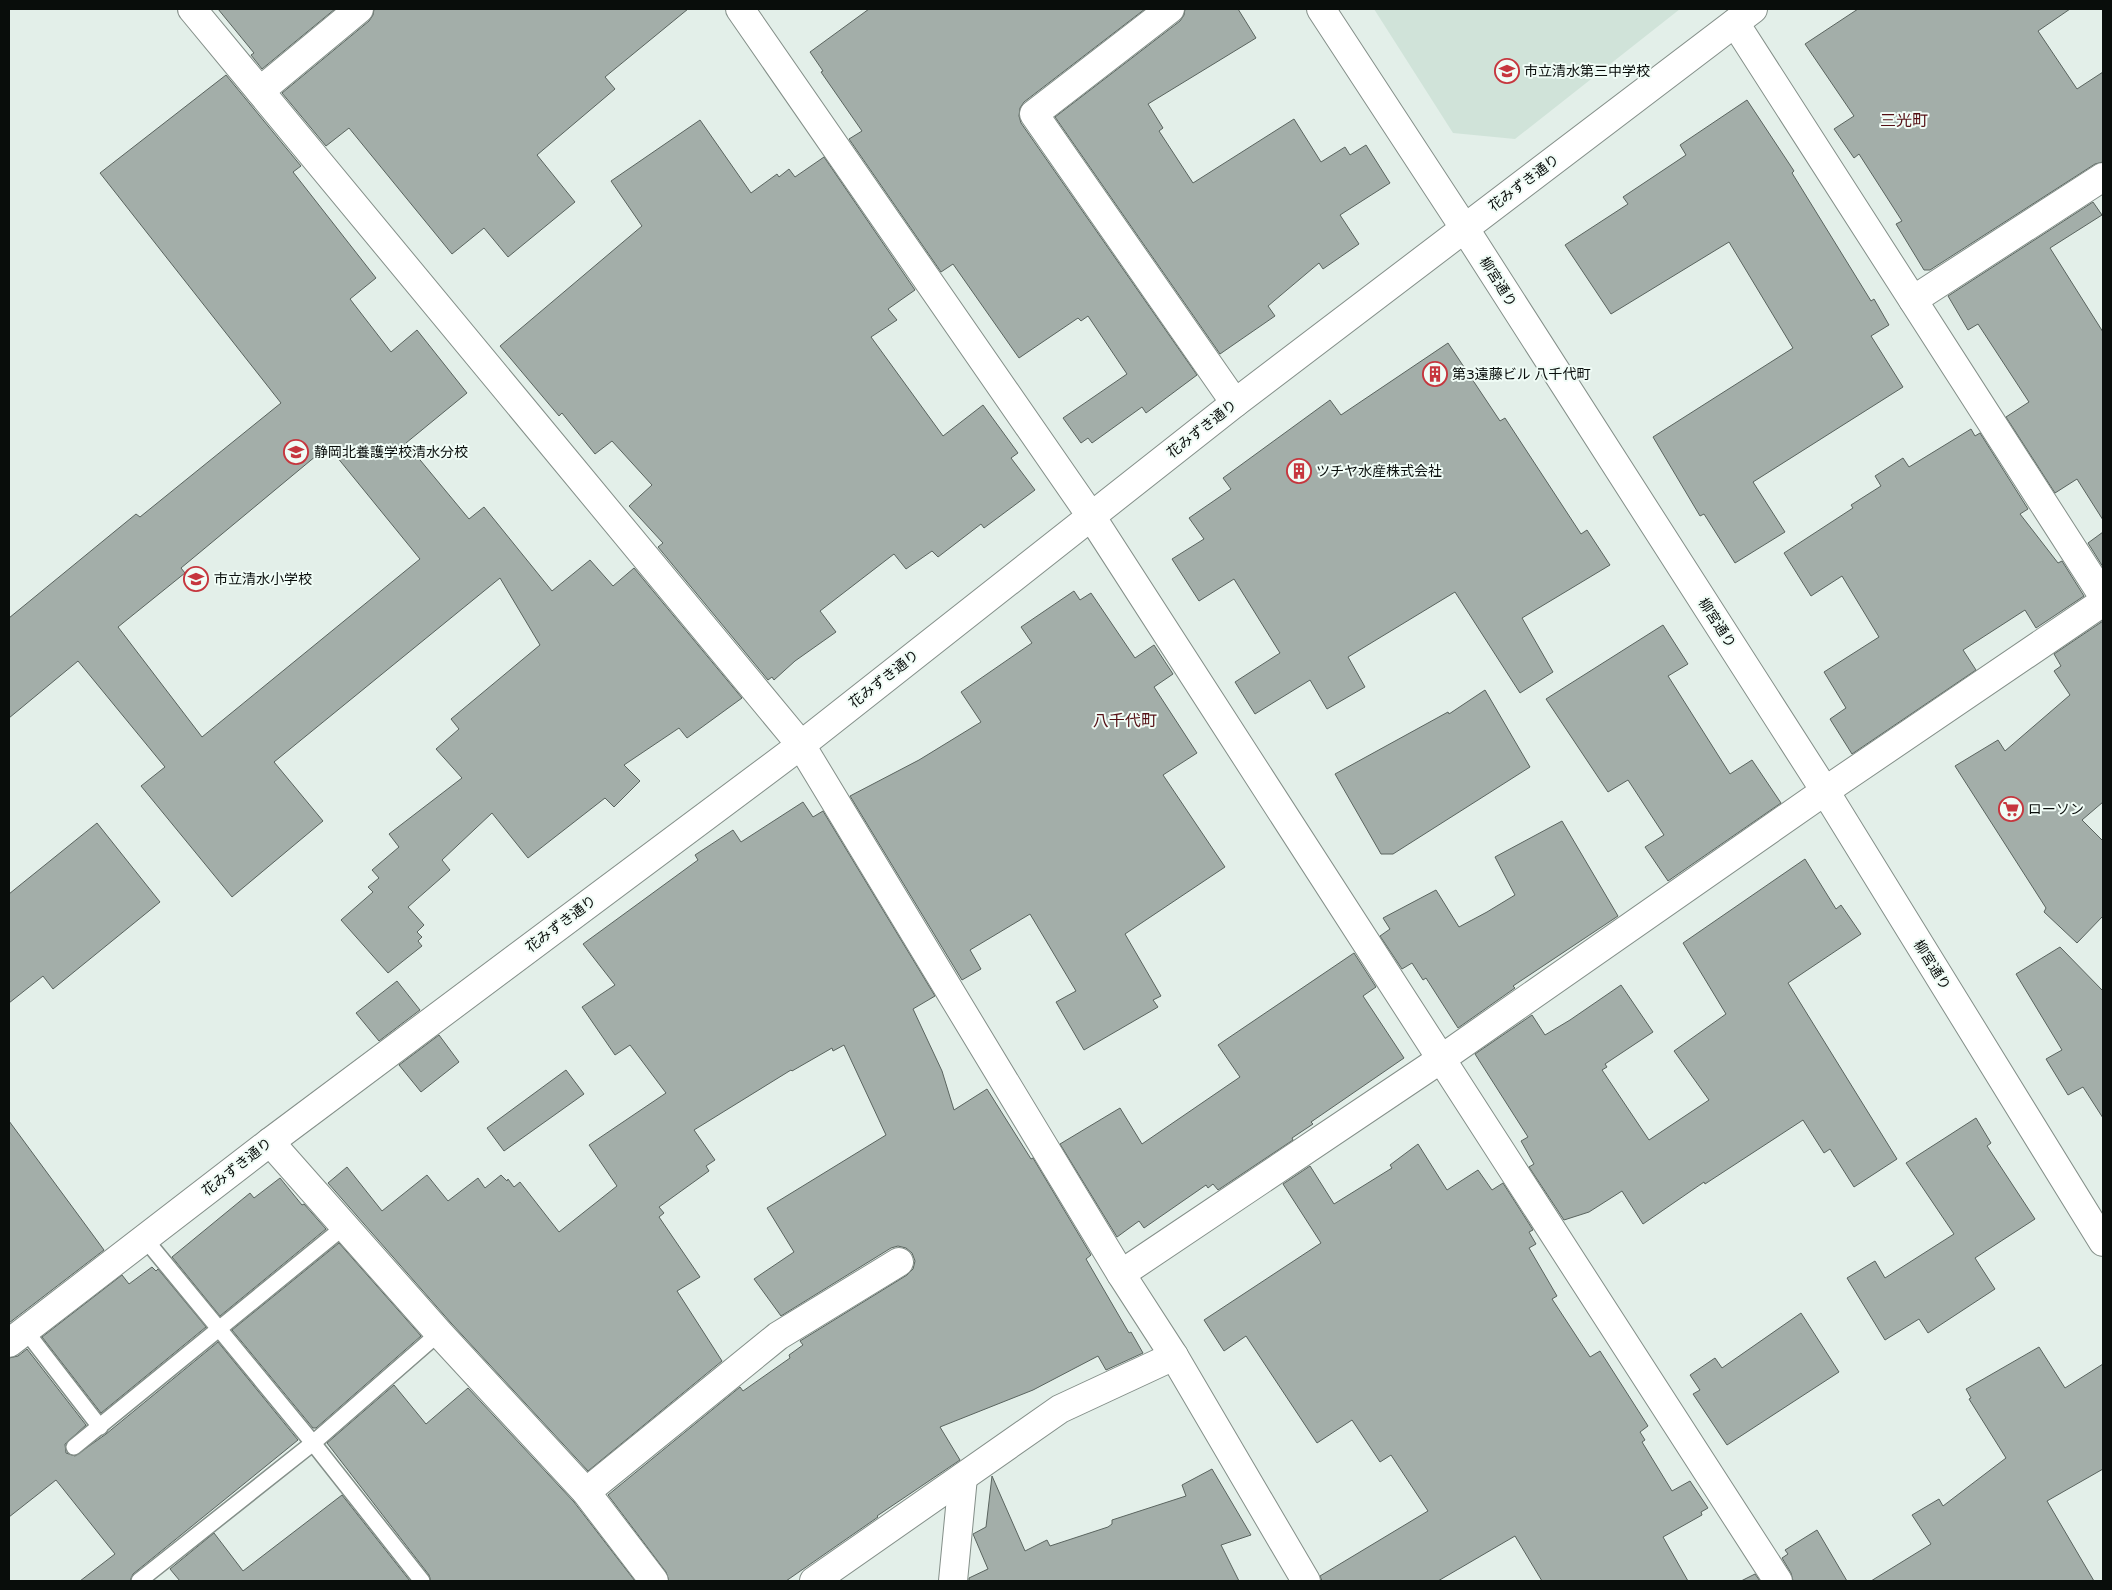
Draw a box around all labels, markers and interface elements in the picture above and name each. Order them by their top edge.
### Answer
school or university icon: 市立清水第三中学校 [1494,58,1520,84]
place label: 市立清水第三中学校 [1524,63,1650,80]
district label: 三光町 [1880,111,1928,131]
street label: 花みずき通り [1485,151,1563,215]
street label: 柳宮通り [1476,254,1520,310]
building icon: 第3遠藤ビル 八千代町 [1422,361,1448,387]
place label: 第3遠藤ビル 八千代町 [1452,366,1590,383]
street label: 花みずき通り [1164,396,1240,462]
school or university icon: 静岡北養護学校清水分校 [283,439,309,465]
place label: 静岡北養護学校清水分校 [314,444,468,461]
building icon: ツチヤ水産株式会社 [1286,458,1312,484]
place label: ツチヤ水産株式会社 [1316,463,1442,480]
school or university icon: 市立清水小学校 [183,566,209,592]
place label: 市立清水小学校 [214,571,312,588]
street label: 柳宮通り [1695,595,1739,651]
street label: 花みずき通り [846,646,922,712]
district label: 八千代町 [1093,711,1157,731]
supermarket icon: ローソン [1998,796,2024,822]
place label: ローソン [2028,801,2084,818]
street label: 花みずき通り [522,892,600,956]
street label: 柳宮通り [1910,937,1954,993]
street label: 花みずき通り [199,1134,275,1200]

